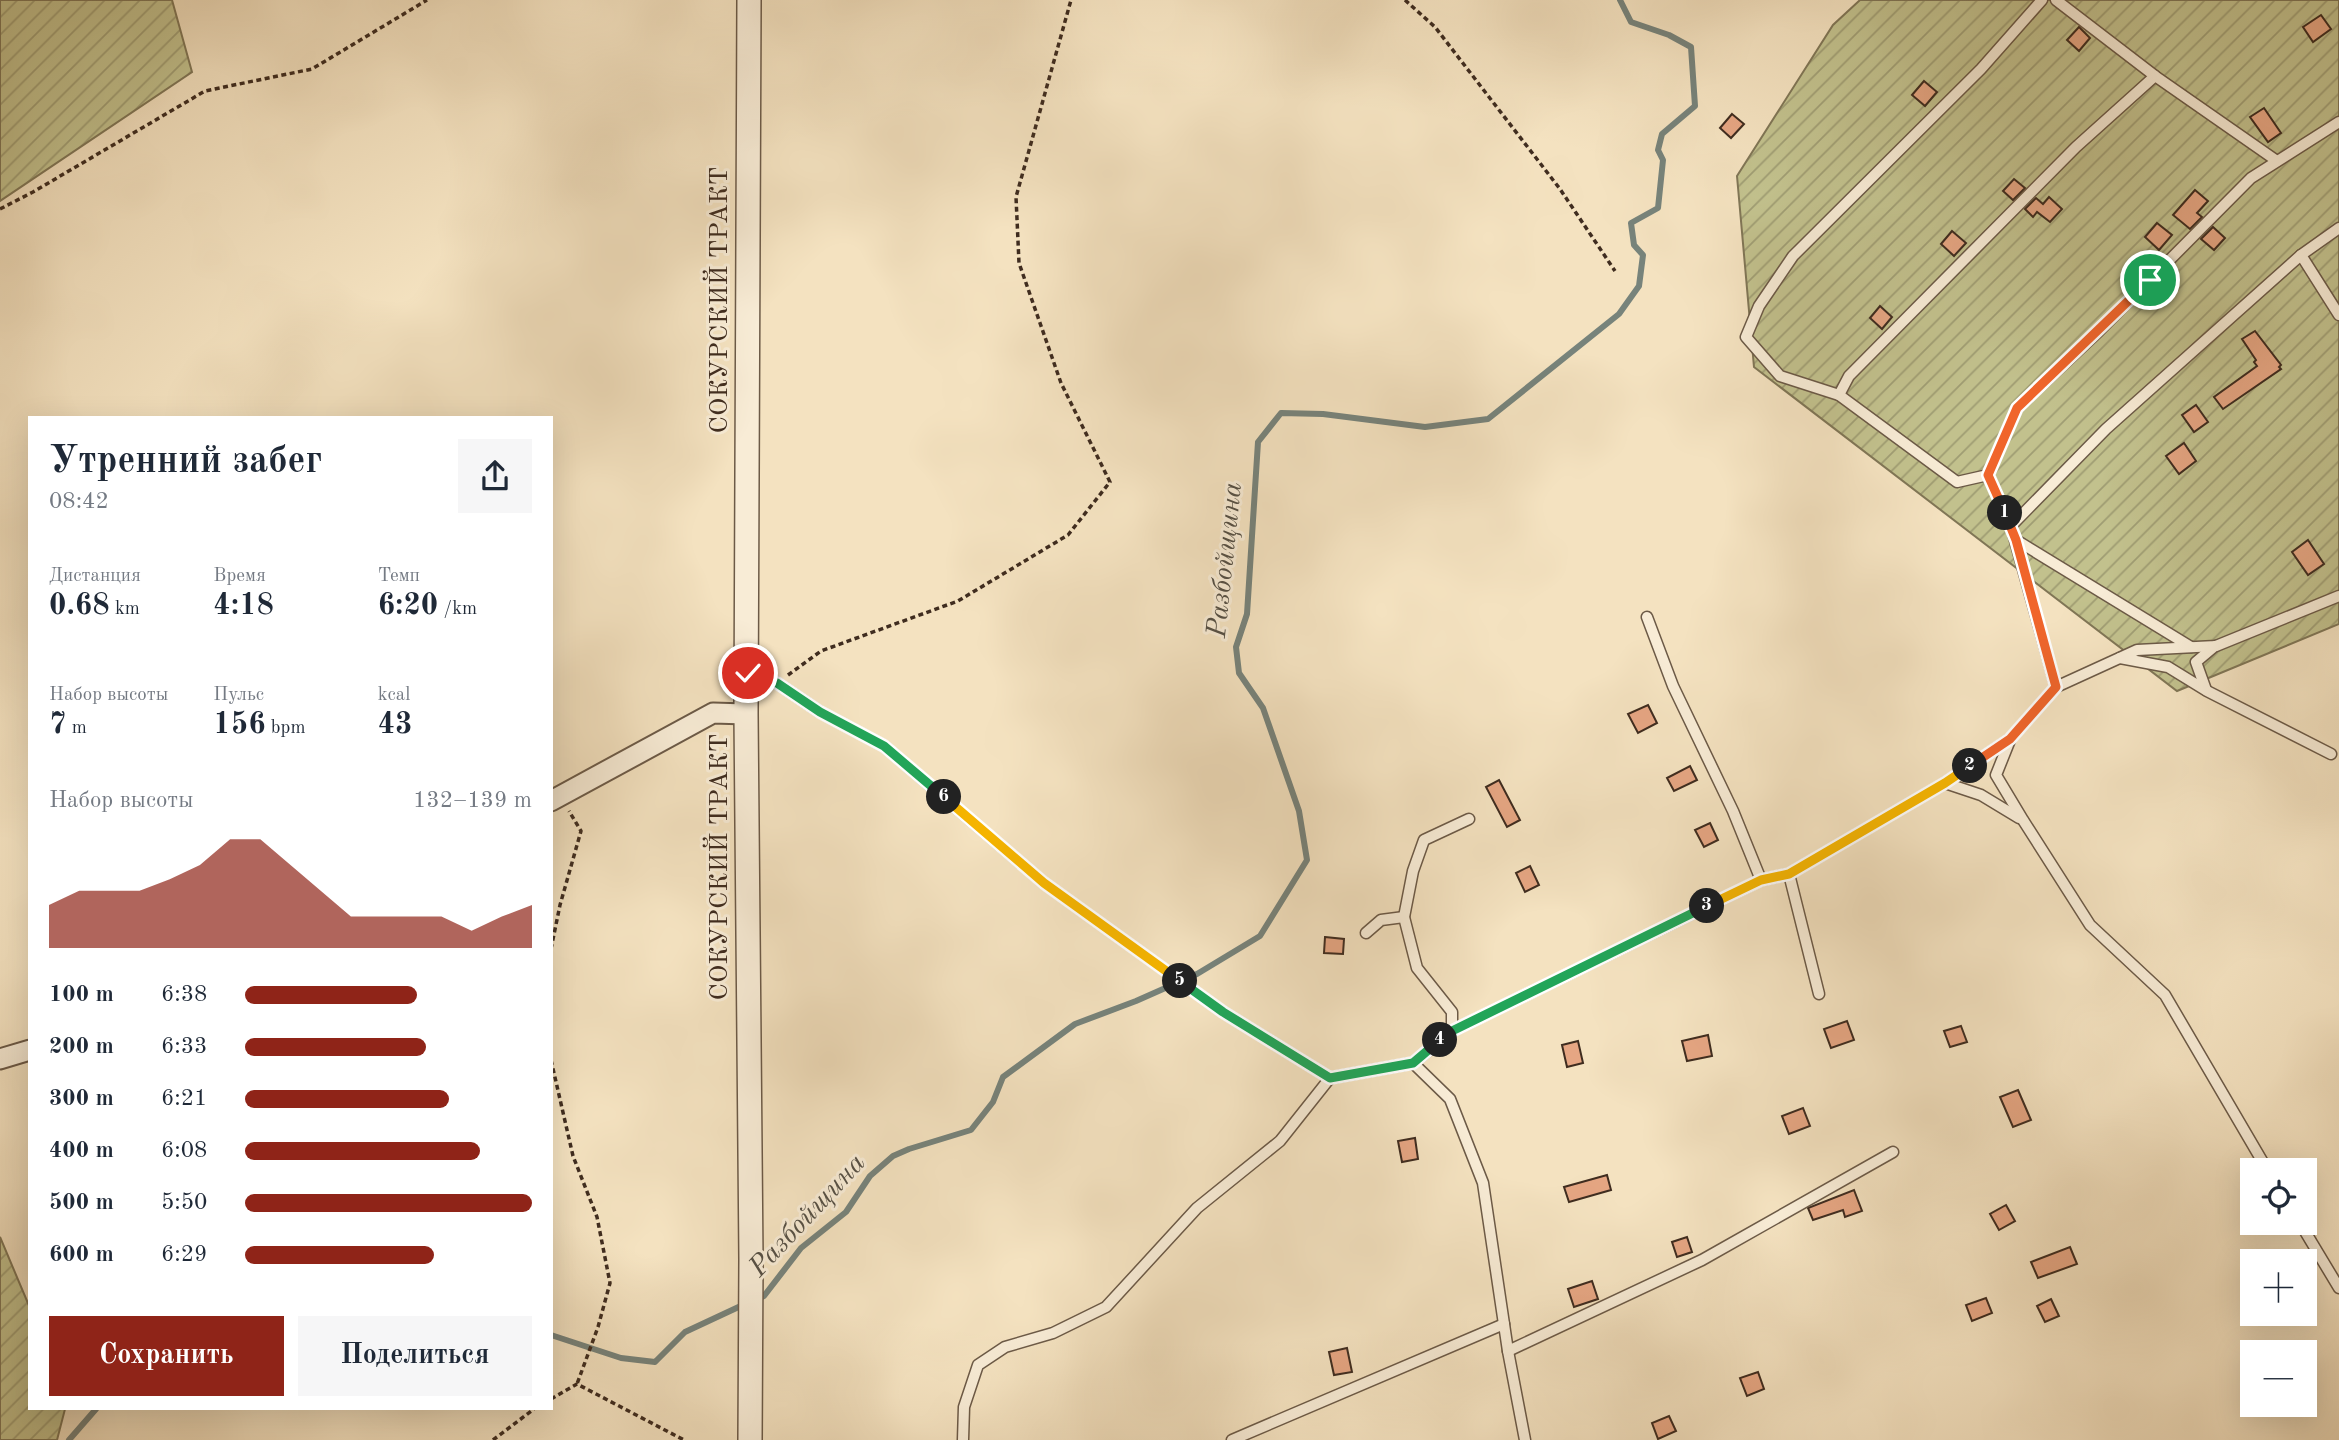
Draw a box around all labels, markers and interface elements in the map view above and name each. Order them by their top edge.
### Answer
street label: СОКУРСКИЙ ТРАКТ [702,167,733,433]
pin [2120,250,2180,310]
icon: arrive [2131,261,2169,299]
button: share [458,439,532,513]
text: Утренний забег [49,443,322,481]
water label: Разбойщина [1204,481,1248,640]
text: 08:42 [49,490,109,513]
pin: 1 [1988,496,2022,530]
text: 1 [1999,503,2010,522]
text: Дистанция [49,567,141,586]
text: Время [213,567,266,586]
text: Темп [378,567,420,586]
text: 0.68 [49,591,110,621]
text: 4:18 [213,591,274,621]
text: 6:20 [378,591,438,621]
text: km [110,600,140,619]
text: /km [438,600,477,619]
pin [718,643,778,703]
icon: check [729,654,767,692]
text: Набор высоты [49,686,168,705]
text: Пульс [213,686,264,705]
text: kcal [378,686,410,705]
text: 7 [49,710,66,740]
text: 156 [213,710,266,740]
text: 43 [378,710,412,740]
text: m [66,719,87,738]
text: bpm [266,719,306,738]
street label: СОКУРСКИЙ ТРАКТ [702,734,733,1000]
pin: 2 [1952,748,1988,784]
text: 2 [1964,756,1975,775]
pin: 6 [926,780,962,814]
text: 6 [938,787,949,806]
text: Набор высоты [49,789,193,812]
text: 132–139 m [413,789,532,812]
pin: 3 [1690,888,1724,923]
text: 3 [1701,896,1712,915]
pin: 5 [1162,964,1198,998]
text: 5 [1174,971,1185,990]
text: 100 m [49,983,114,1006]
text: 6:38 [161,983,207,1006]
pin: 4 [1422,1023,1458,1058]
text: 4 [1434,1030,1445,1049]
text: 200 m [49,1035,114,1058]
text: 6:33 [161,1035,207,1058]
text: 300 m [49,1087,114,1110]
text: 6:21 [161,1087,207,1110]
text: 400 m [49,1139,114,1162]
text: 6:08 [161,1139,207,1162]
water label: Разбойщина [744,1149,872,1283]
map controls [2240,1158,2317,1417]
button: locate [2240,1158,2317,1235]
text: 500 m [49,1191,114,1214]
text: 5:50 [161,1191,207,1214]
text: 600 m [49,1243,114,1266]
text: 6:29 [161,1243,207,1266]
button: + [2240,1249,2317,1326]
button: Сохранить [49,1316,284,1396]
button: Поделиться [298,1316,532,1396]
button: − [2240,1340,2317,1417]

